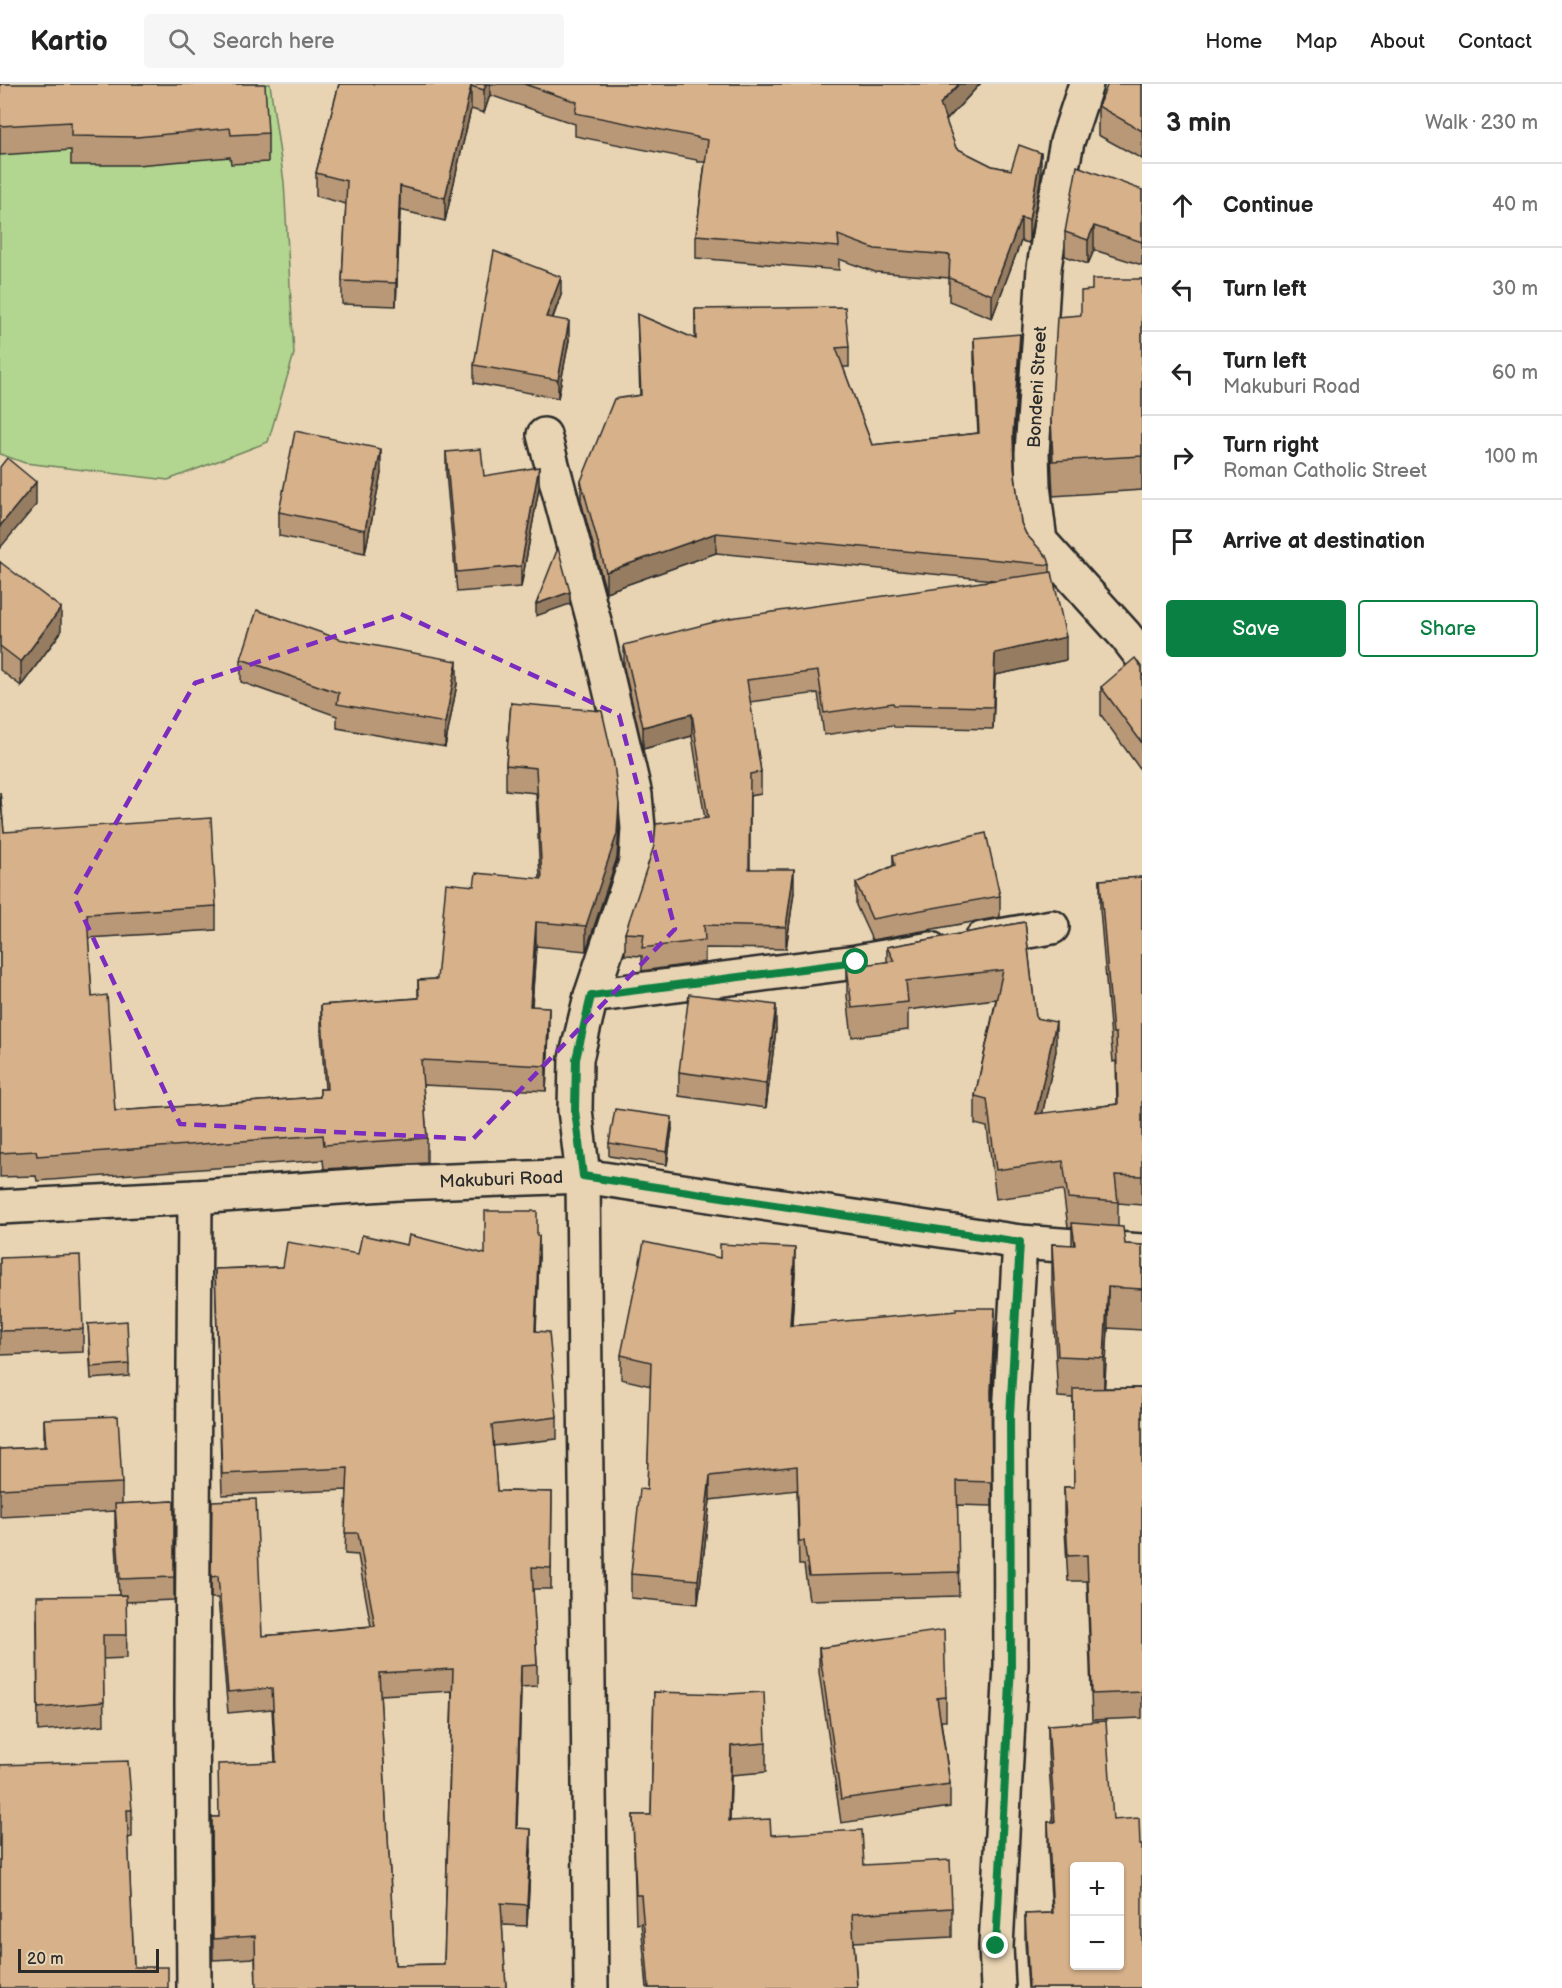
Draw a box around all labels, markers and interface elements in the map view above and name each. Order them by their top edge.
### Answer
search box [144,14,564,68]
text: Kartio [30,25,108,58]
icon: search [165,25,198,58]
text: Search here [213,28,335,55]
text: Home [1205,29,1262,54]
text: Map [1295,29,1337,54]
text: About [1370,29,1425,54]
text: Contact [1458,29,1532,54]
text: 3 min [1166,108,1231,139]
text: Walk · 230 m [1425,111,1538,135]
icon: ahead [1166,189,1199,222]
text: Continue [1223,192,1313,219]
text: 40 m [1492,193,1538,217]
icon: left [1166,273,1199,306]
text: Turn left [1223,276,1307,303]
text: 30 m [1492,277,1538,301]
street label: Bondeni Street [1024,325,1051,448]
text: Turn left [1223,348,1307,375]
icon: left [1166,357,1199,390]
text: 60 m [1492,361,1538,385]
text: Makuburi Road [1223,375,1360,399]
text: Turn right [1223,432,1319,459]
icon: right [1166,441,1199,474]
text: 100 m [1485,445,1538,469]
text: Roman Catholic Street [1223,459,1427,483]
icon: arrive [1166,525,1199,558]
text: Arrive at destination [1223,528,1425,555]
button: Save [1166,600,1346,657]
button: Share [1358,600,1538,657]
route start [842,948,868,974]
street label: Makuburi Road [439,1167,563,1192]
map controls [1070,1862,1124,1970]
button: + [1070,1862,1124,1916]
button: − [1070,1916,1124,1970]
route end [982,1932,1008,1958]
scale bar [18,1946,159,1974]
text: 20 m [27,1950,63,1969]

